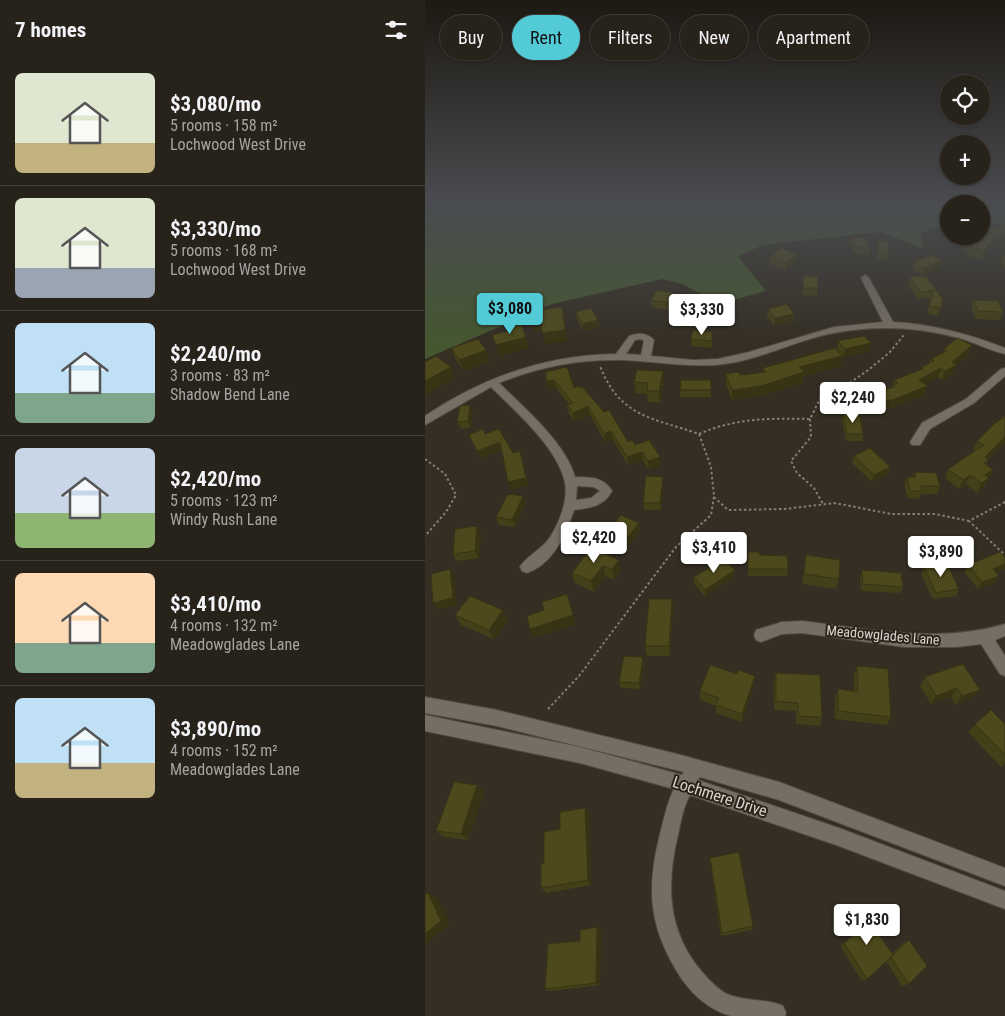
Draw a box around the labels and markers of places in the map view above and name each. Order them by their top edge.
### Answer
pin: $3,080 [469,292,551,335]
pin: $3,330 [661,294,743,336]
pin: $2,240 [812,382,894,424]
pin: $2,420 [553,522,635,564]
pin: $3,410 [673,532,755,574]
pin: $3,890 [900,536,982,578]
pin: $1,830 [826,904,908,946]

